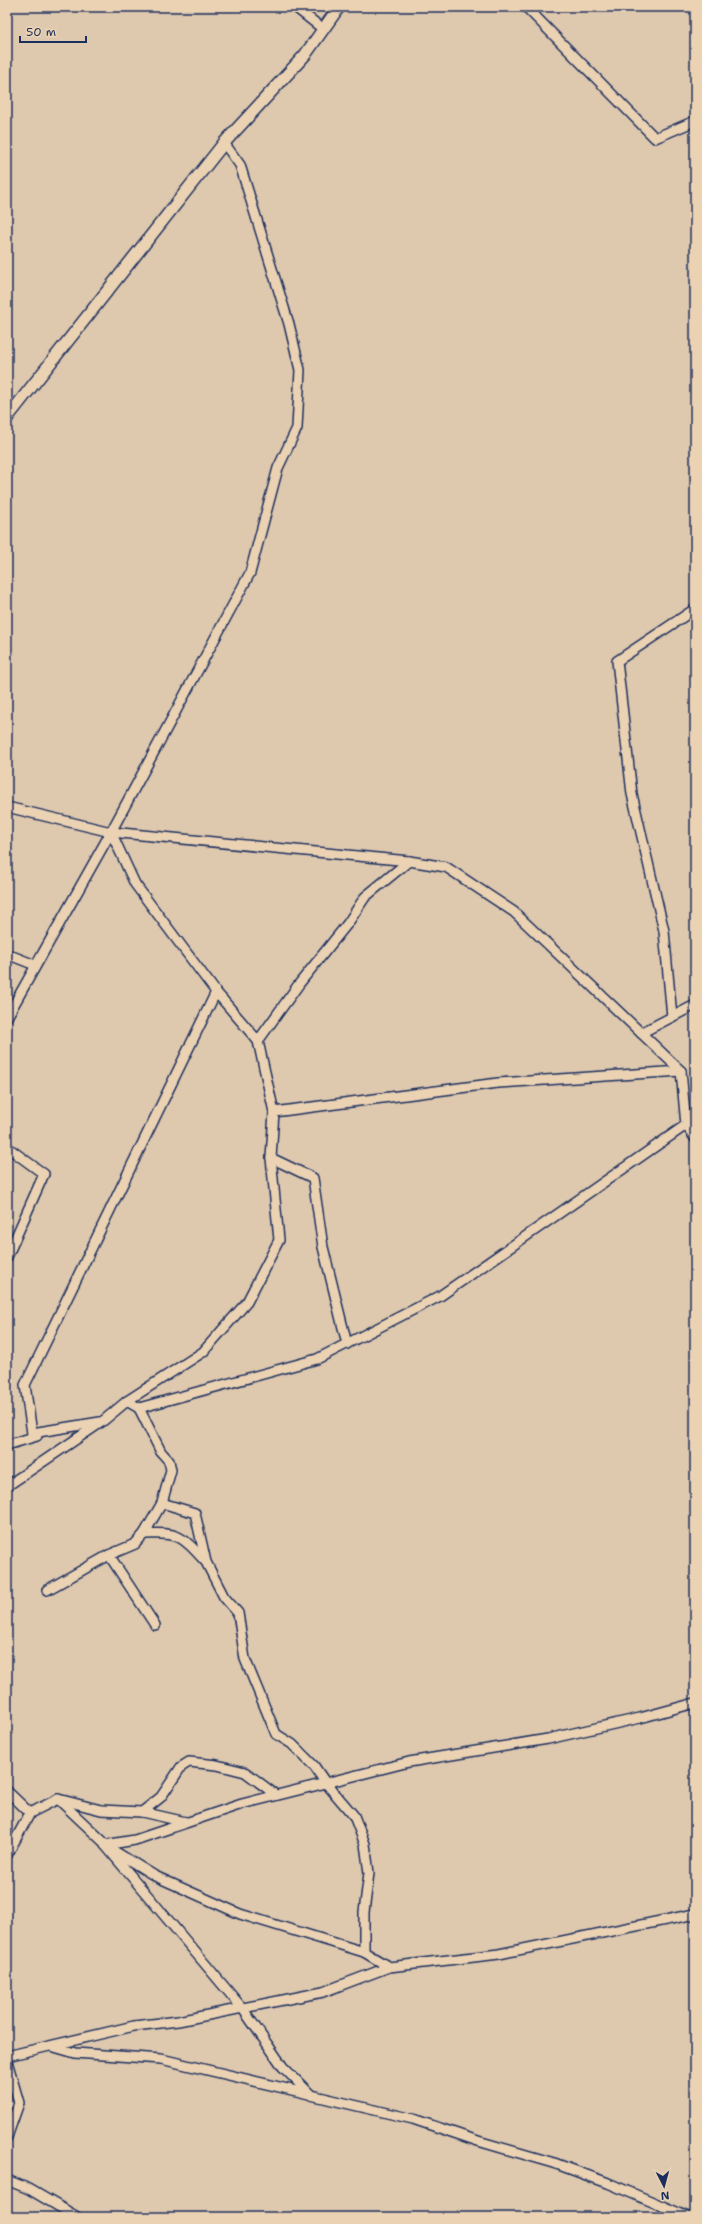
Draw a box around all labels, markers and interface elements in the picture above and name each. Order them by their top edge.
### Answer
scale bar [20,18,86,44]
text: 50 m [26,24,56,40]
north arrow [644,2166,684,2206]
text: N [660,2188,670,2203]

